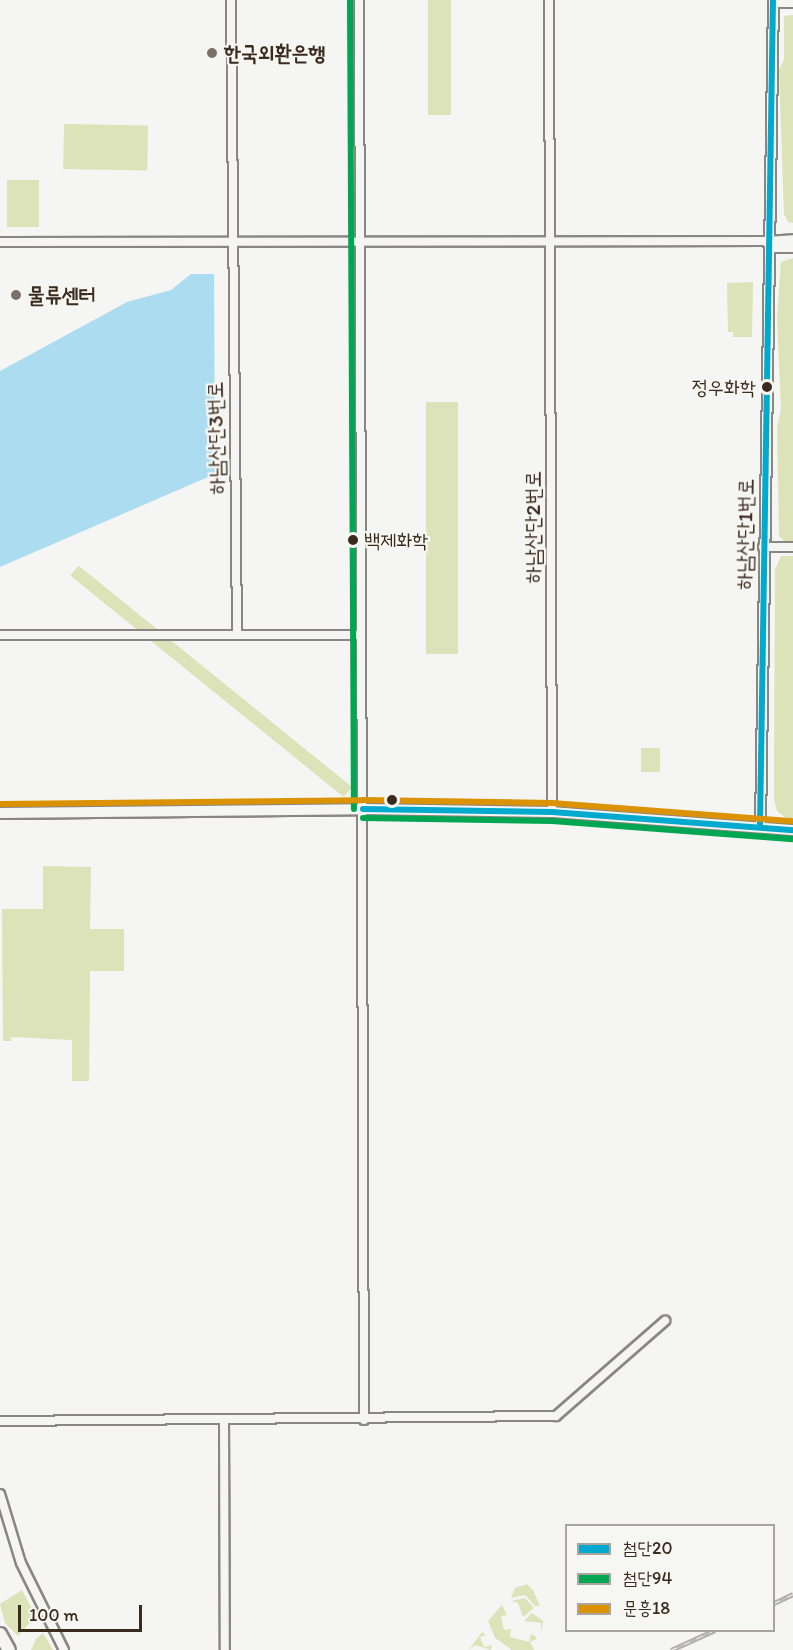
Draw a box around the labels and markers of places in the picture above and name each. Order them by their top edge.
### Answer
place label: 한국외환은행 [224,40,325,66]
marker: 한국외환은행 [205,46,219,60]
place label: 물류센터 [28,282,96,308]
marker: 물류센터 [9,288,23,302]
place label: 정우화학 [692,375,756,399]
marker: 정우화학 [761,381,773,393]
place label: 백제화학 [364,528,428,552]
marker: 백제화학 [347,534,359,546]
unlabelled marker [386,794,398,806]

